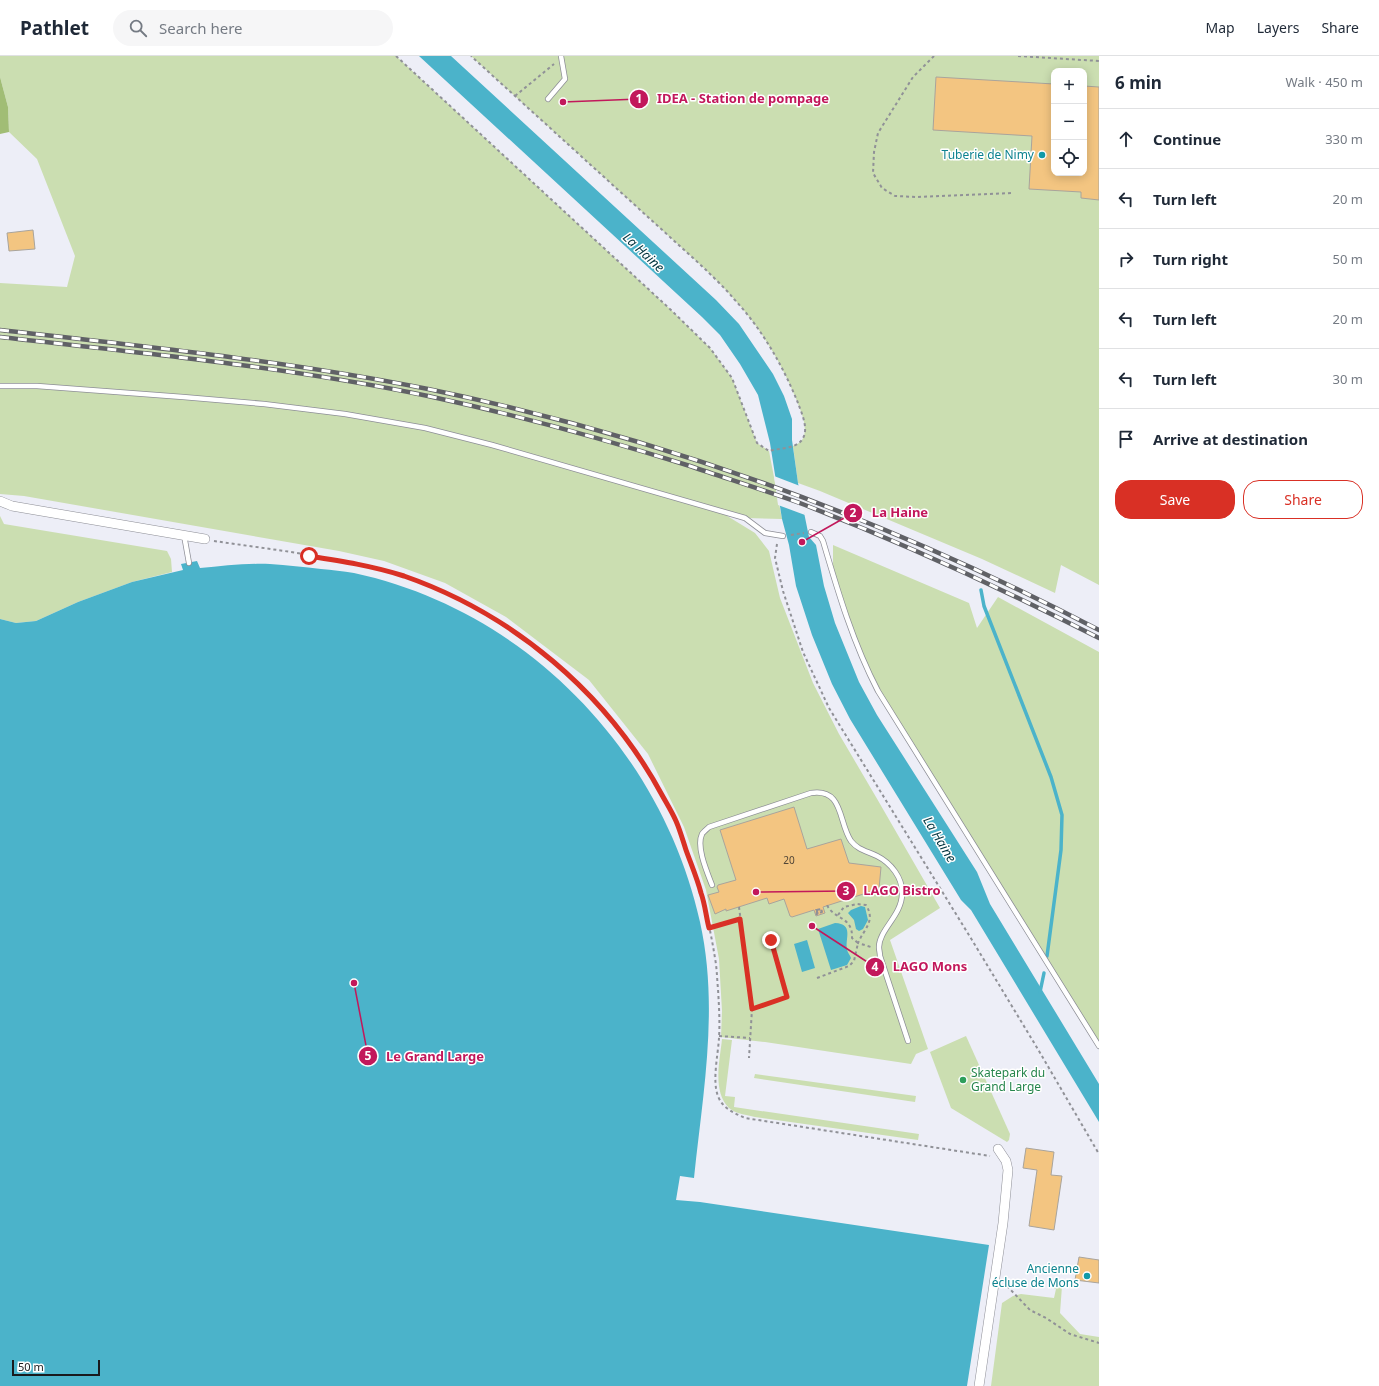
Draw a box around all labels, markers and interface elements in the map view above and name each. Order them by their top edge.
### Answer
search box [113,10,393,46]
text: Pathlet [20,15,89,41]
icon: search [127,17,149,39]
text: Search here [159,18,243,38]
text: Map [1206,18,1235,37]
text: Layers [1257,18,1299,37]
text: Share [1321,18,1359,37]
map controls [1051,68,1087,176]
button: + [1051,68,1087,104]
text: 6 min [1115,71,1162,94]
text: Walk · 450 m [1285,73,1363,91]
callout: IDEA - Station de pompage [629,86,837,111]
text: IDEA - Station de pompage [657,89,829,107]
text: 1 [636,90,642,107]
button: − [1051,104,1087,140]
icon: ahead [1115,128,1137,150]
text: Continue [1153,129,1221,149]
text: 330 m [1325,130,1363,148]
button: locate [1051,140,1087,176]
place label: Tuberie de Nimy [942,146,1035,163]
marker: Tuberie de Nimy [1037,150,1047,160]
icon: left [1115,188,1137,210]
text: Turn left [1153,189,1217,209]
text: 20 m [1333,190,1363,208]
water label: La Haine [619,228,669,276]
icon: right [1115,248,1137,270]
text: Turn right [1153,249,1228,269]
text: 50 m [1333,250,1363,268]
icon: left [1115,308,1137,330]
text: Turn left [1153,309,1217,329]
text: 20 m [1333,310,1363,328]
icon: left [1115,368,1137,390]
text: Turn left [1153,369,1217,389]
text: 30 m [1333,370,1363,388]
icon: arrive [1115,428,1137,450]
text: Arrive at destination [1153,429,1308,449]
button: Save [1115,480,1235,519]
button: Share [1243,480,1363,519]
callout: La Haine [843,500,936,525]
text: La Haine [872,503,928,521]
text: 2 [850,504,857,521]
route start [300,547,318,565]
water label: La Haine [919,813,961,866]
house number: 20 [783,853,795,867]
callout: LAGO Bistro [836,878,949,903]
text: LAGO Bistro [863,881,941,899]
text: 3 [843,882,850,899]
route end [762,931,780,949]
callout: LAGO Mons [865,954,975,979]
text: LAGO Mons [893,957,967,975]
text: 4 [872,958,879,975]
callout: Le Grand Large [358,1044,492,1069]
text: 5 [365,1047,372,1064]
text: Le Grand Large [386,1047,484,1065]
place label: Skatepark du Grand Large [971,1064,1045,1095]
marker: Skatepark du Grand Large [958,1075,968,1085]
place label: Ancienne écluse de Mons [992,1260,1079,1291]
marker: Ancienne écluse de Mons [1082,1271,1092,1281]
scale bar [12,1358,100,1377]
text: 50 m [18,1359,44,1374]

